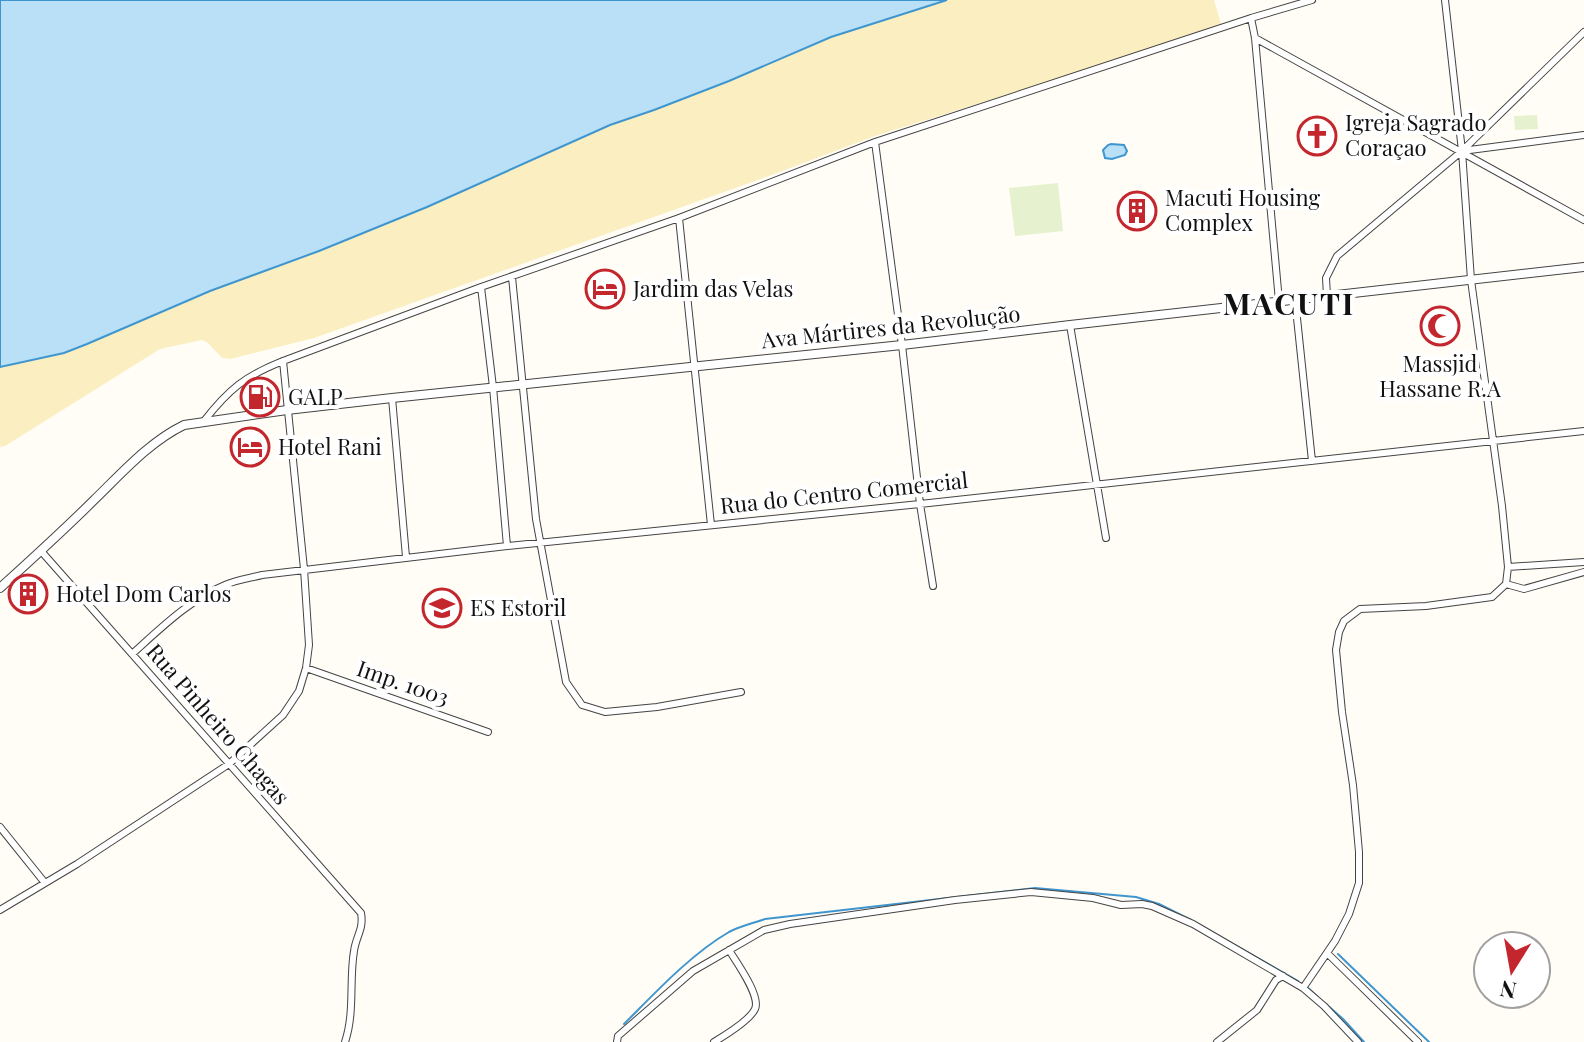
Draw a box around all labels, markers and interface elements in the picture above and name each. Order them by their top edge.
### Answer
place label: Igreja Sagrado Coraçao [1345,107,1486,162]
church icon: Igreja Sagrado Coraçao [1296,115,1338,157]
place label: Macuti Housing Complex [1165,182,1320,237]
building icon: Macuti Housing Complex [1116,190,1158,232]
hotel icon: Jardim das Velas [584,268,626,310]
place label: Jardim das Velas [632,273,793,303]
district label: MACUTI [1223,283,1355,323]
street label: Ava Mártires da Revolução [759,298,1022,355]
mosque icon: Massjid Hassane R.A [1419,305,1461,347]
place label: Massjid Hassane R.A [1379,348,1501,403]
fuel station icon: GALP [239,376,281,418]
place label: GALP [288,381,343,411]
hotel icon: Hotel Rani [229,426,271,468]
place label: Hotel Rani [278,431,382,461]
street label: Rua do Centro Comercial [718,464,969,520]
building icon: Hotel Dom Carlos [7,573,49,615]
place label: Hotel Dom Carlos [56,578,231,608]
school or university icon: ES Estoril [421,587,463,629]
place label: ES Estoril [470,592,566,622]
street label: Rua Pinheiro Chagas [140,636,297,810]
street label: Imp. 1003 [353,652,453,712]
north arrow [1472,930,1552,1010]
text: N [1497,974,1519,1007]

